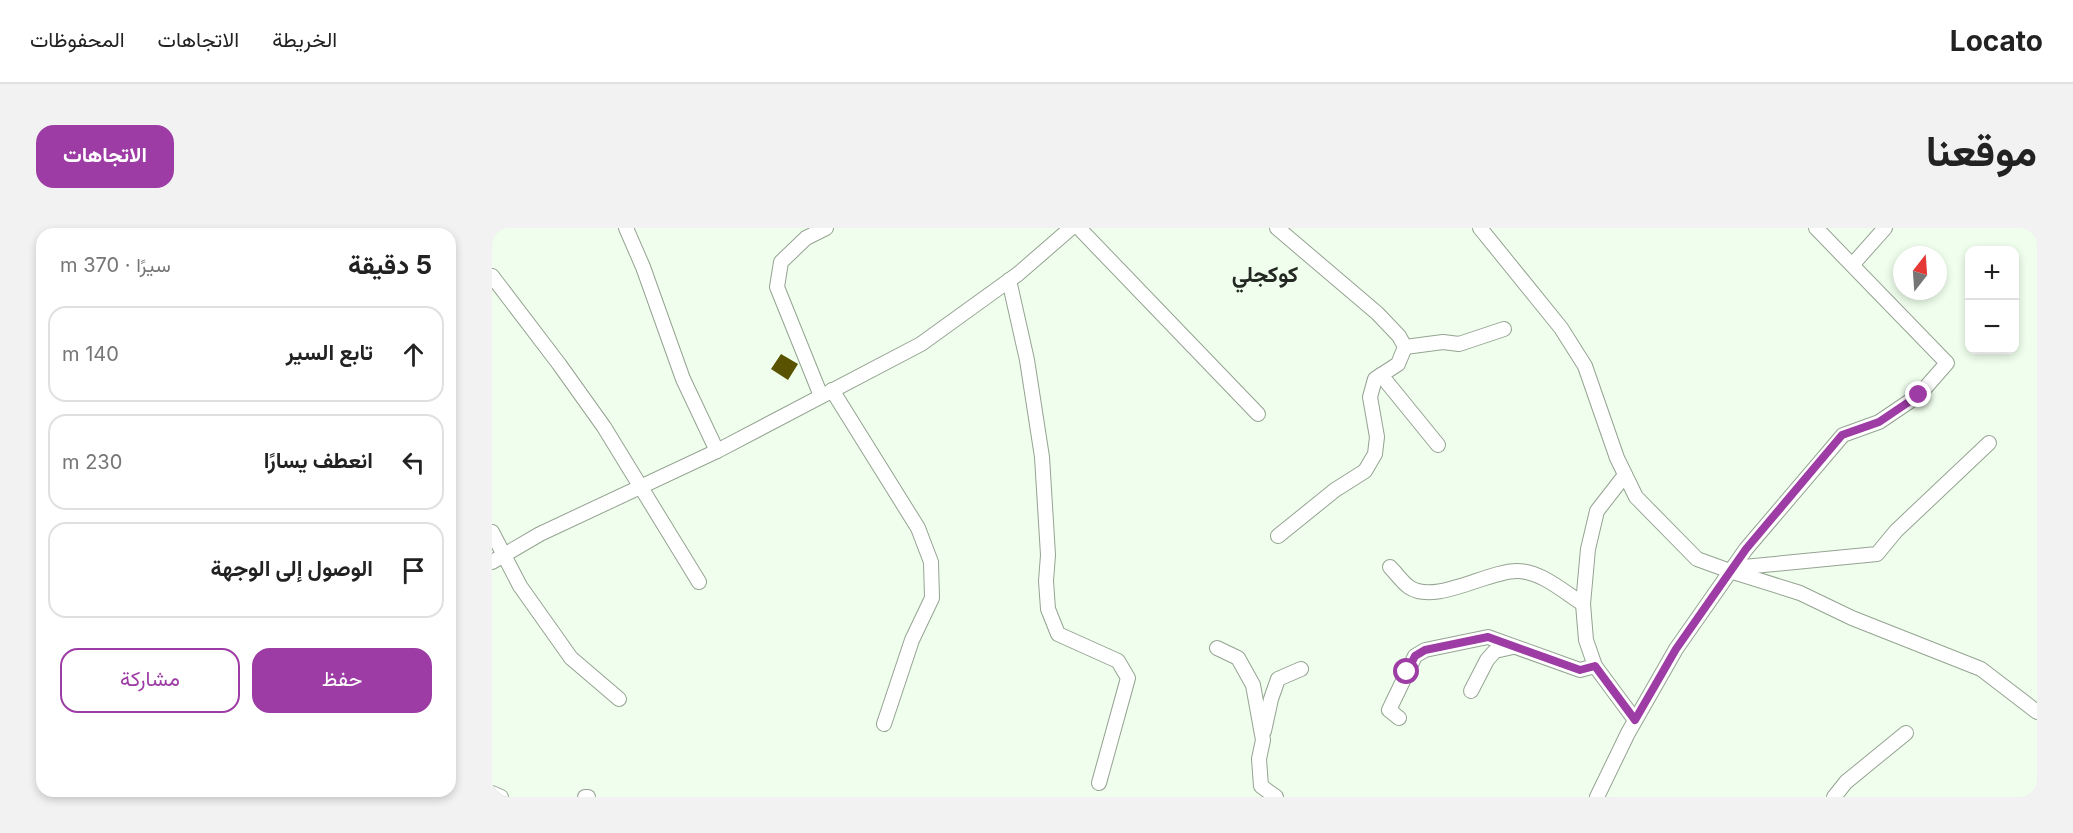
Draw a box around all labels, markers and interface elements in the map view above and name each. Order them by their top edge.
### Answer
text: Locato [1950,24,2043,58]
text: المحفوظات [30,27,125,52]
text: الاتجاهات [158,27,239,52]
text: الخريطة [272,27,337,52]
button: الاتجاهات [36,125,174,188]
text: موقعنا [1926,125,2037,176]
north arrow [1893,246,1947,300]
map controls [1965,246,2019,354]
button: + [1965,246,2019,300]
text: 5 دقيقة [348,249,432,280]
text: سيرًا · 370 m [60,253,171,277]
district label: كوكجلي [1232,261,1298,293]
button: − [1965,300,2019,354]
icon: ahead [397,338,430,371]
text: تابع السير [286,339,373,365]
text: 140 m [62,342,119,366]
route end [1905,381,1931,407]
icon: left [397,446,430,479]
text: انعطف يسارًا [264,447,373,473]
text: 230 m [62,450,122,474]
icon: arrive [397,554,430,587]
text: الوصول إلى الوجهة [210,555,373,581]
button: مشاركة [60,648,240,713]
button: حفظ [252,648,432,713]
route start [1393,658,1419,684]

